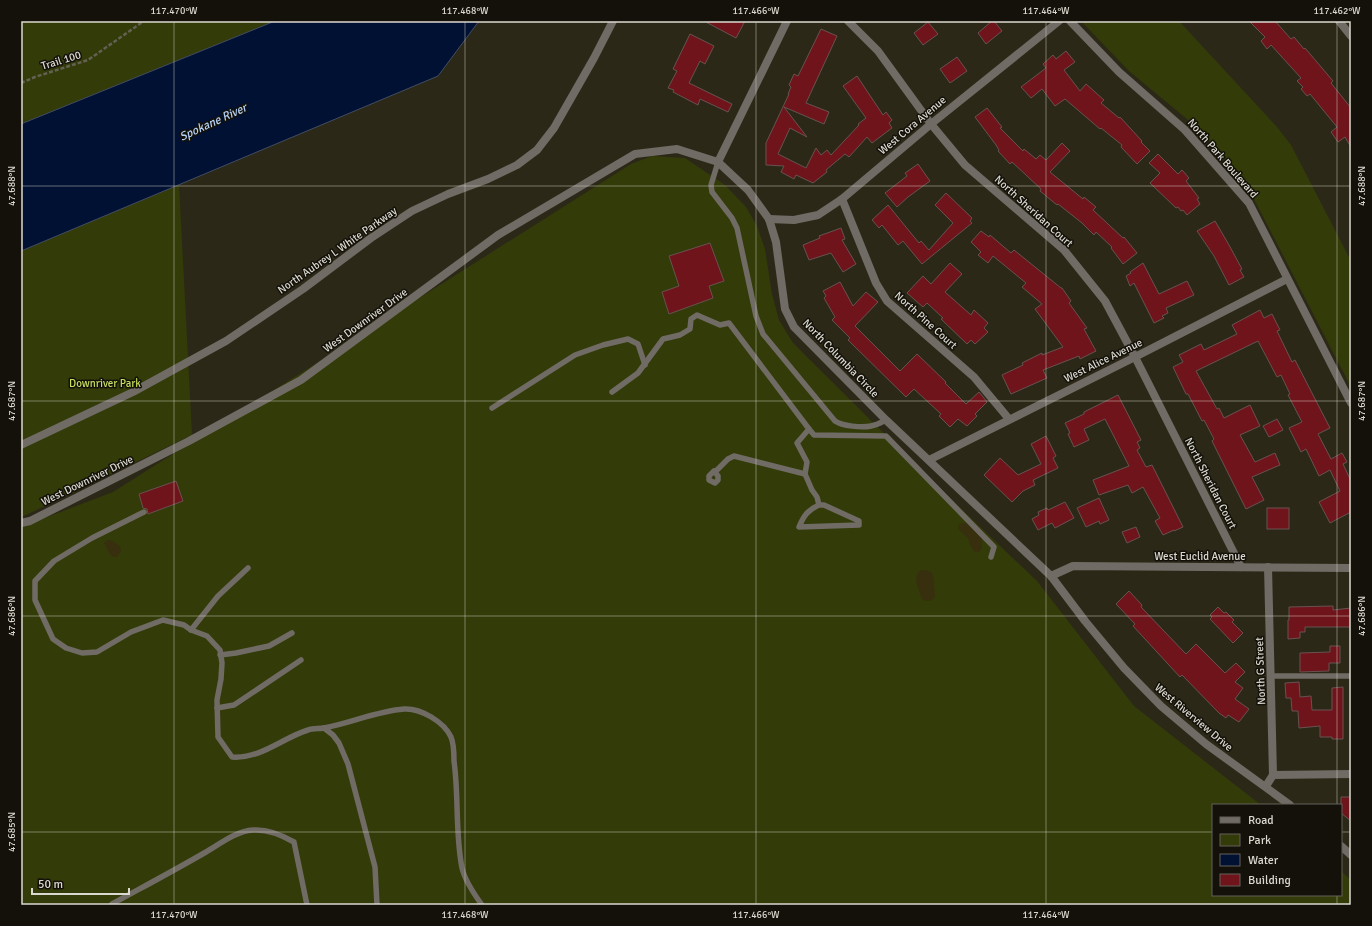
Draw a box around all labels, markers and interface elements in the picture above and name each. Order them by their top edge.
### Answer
text: 117.470°W [150,5,198,17]
text: 117.468°W [441,5,489,17]
text: 117.466°W [732,5,780,17]
text: 117.464°W [1022,5,1070,17]
text: 117.462°W [1313,5,1361,17]
street label: Trail 100 [40,48,83,73]
street label: West Cora Avenue [876,93,949,157]
water label: Spokane River [177,100,251,145]
street label: North Park Boulevard [1185,116,1261,201]
text: 47.688°N [6,166,18,206]
text: 47.688°N [1356,166,1368,206]
street label: North Sheridan Court [992,173,1076,250]
street label: North Aubrey L White Parkway [275,204,400,297]
street label: West Downriver Drive [321,286,410,355]
street label: North Pine Court [892,289,960,352]
street label: North Columbia Circle [800,316,881,400]
street label: West Alice Avenue [1062,336,1145,385]
park label: Downriver Park [69,377,141,390]
text: 47.687°N [6,381,18,421]
text: 47.687°N [1356,381,1368,421]
street label: North Sheridan Court [1182,435,1239,531]
street label: West Downriver Drive [39,453,135,508]
street label: West Euclid Avenue [1154,550,1246,563]
text: 47.686°N [6,596,18,636]
text: 47.686°N [1356,596,1368,636]
street label: North G Street [1253,637,1268,705]
street label: West Riverview Drive [1152,681,1235,754]
legend [1212,804,1342,896]
text: 47.685°N [6,812,18,852]
text: Road [1248,813,1274,828]
text: Park [1248,833,1271,848]
text: Water [1248,853,1279,868]
scale bar [32,870,129,896]
text: Building [1248,873,1291,888]
text: 50 m [38,877,63,892]
text: 117.470°W [150,909,198,921]
text: 117.468°W [441,909,489,921]
text: 117.466°W [732,909,780,921]
text: 117.464°W [1022,909,1070,921]

